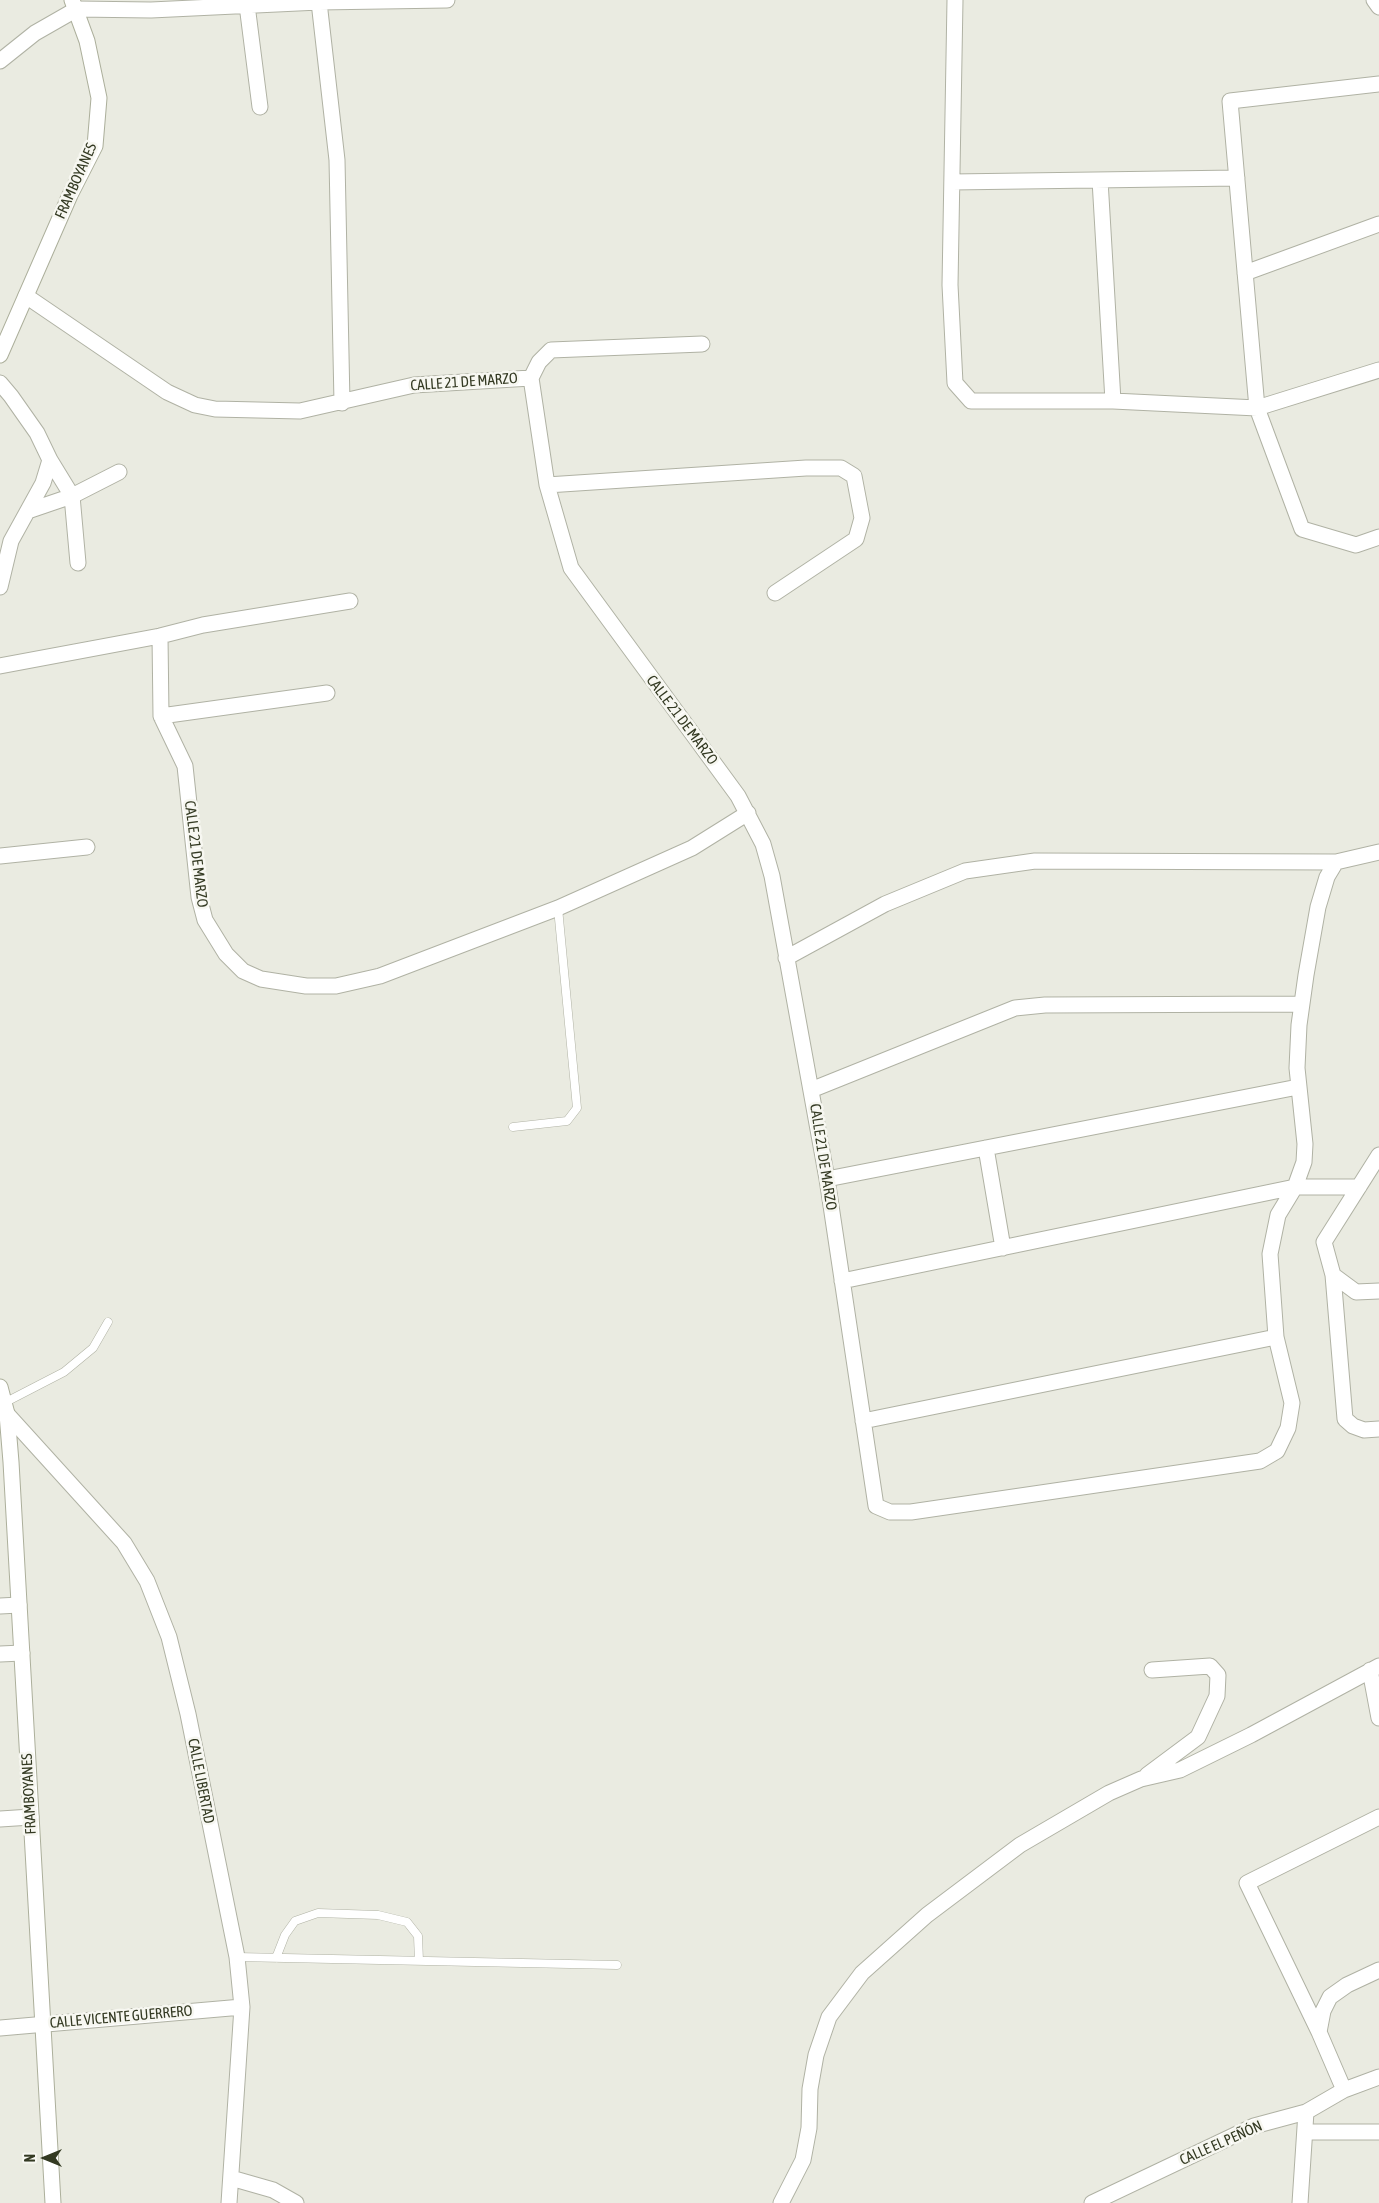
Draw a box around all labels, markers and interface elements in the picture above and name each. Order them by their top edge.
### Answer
street label: FRAMBOYANES [51,140,101,222]
street label: CALLE 21 DE MARZO [410,369,518,395]
street label: CALLE 21 DE MARZO [642,672,722,768]
street label: CALLE 21 DE MARZO [181,800,211,908]
street label: CALLE 21 DE MARZO [806,1102,840,1212]
street label: CALLE LIBERTAD [184,1737,218,1825]
street label: FRAMBOYANES [18,1753,40,1835]
street label: CALLE VICENTE GUERRERO [49,2002,193,2032]
street label: CALLE EL PEÑÓN [1177,2117,1265,2169]
north arrow [20,2133,70,2183]
text: N [22,2154,38,2162]

